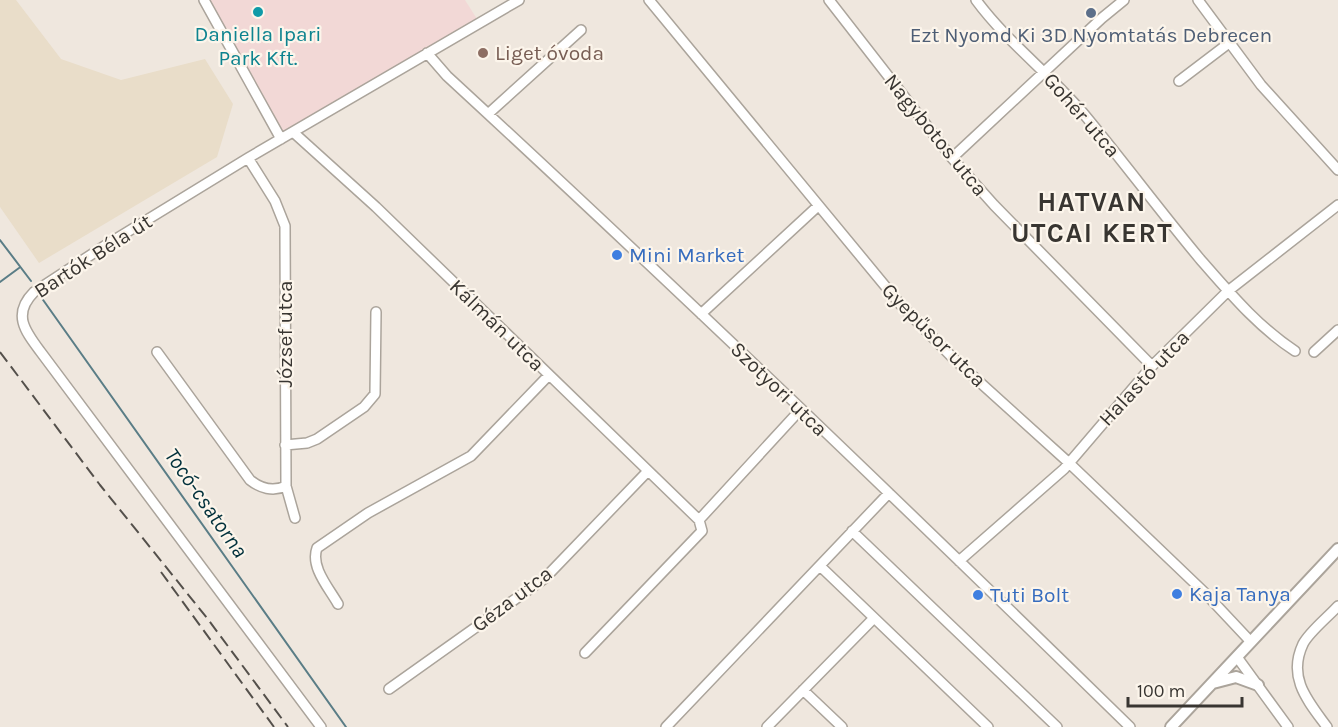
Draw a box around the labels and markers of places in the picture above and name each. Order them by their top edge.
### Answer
marker: Daniella Ipari Park Kft. [251,5,265,19]
marker: Ezt Nyomd Ki 3D Nyomtatás Debrecen [1084,6,1098,20]
place label: Daniella Ipari Park Kft. [194,22,322,70]
place label: Ezt Nyomd Ki 3D Nyomtatás Debrecen [910,23,1272,47]
place label: Liget óvoda [495,41,604,65]
marker: Liget óvoda [476,46,490,60]
place label: Mini Market [629,243,745,267]
marker: Mini Market [610,248,624,262]
place label: Kaja Tanya [1189,582,1291,606]
place label: Tuti Bolt [990,583,1069,607]
marker: Kaja Tanya [1170,587,1184,601]
marker: Tuti Bolt [971,588,985,602]

